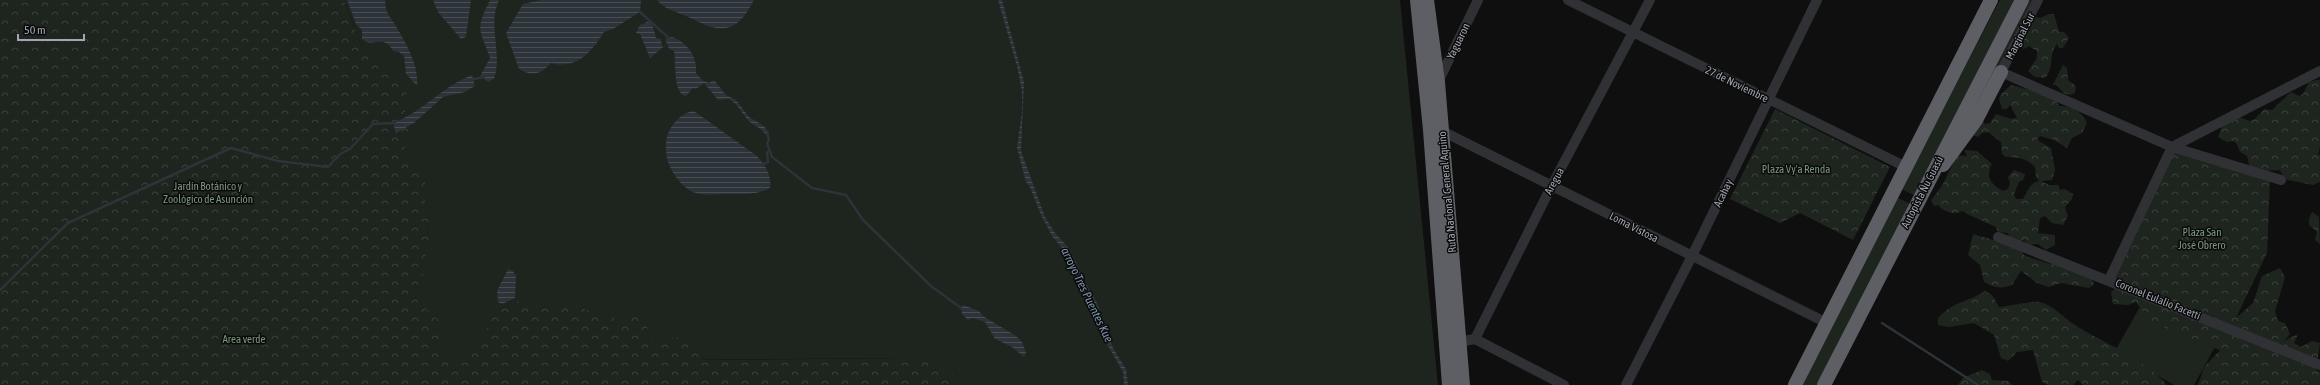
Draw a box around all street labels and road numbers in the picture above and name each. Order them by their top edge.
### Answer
street label: Marginal Sur [2003,10,2037,61]
street label: Yaguaron [1444,21,1472,61]
street label: 27 de Noviembre [1704,64,1770,104]
street label: Ruta Nacional General Aquino [1436,131,1458,253]
street label: Autopista Ñu Guasú [1899,154,1945,230]
street label: Aregua [1542,165,1566,197]
street label: Acahay [1711,177,1735,209]
street label: Loma Vistosa [1608,210,1660,244]
street label: Coronel Eulalio Facetti [2114,276,2202,322]

